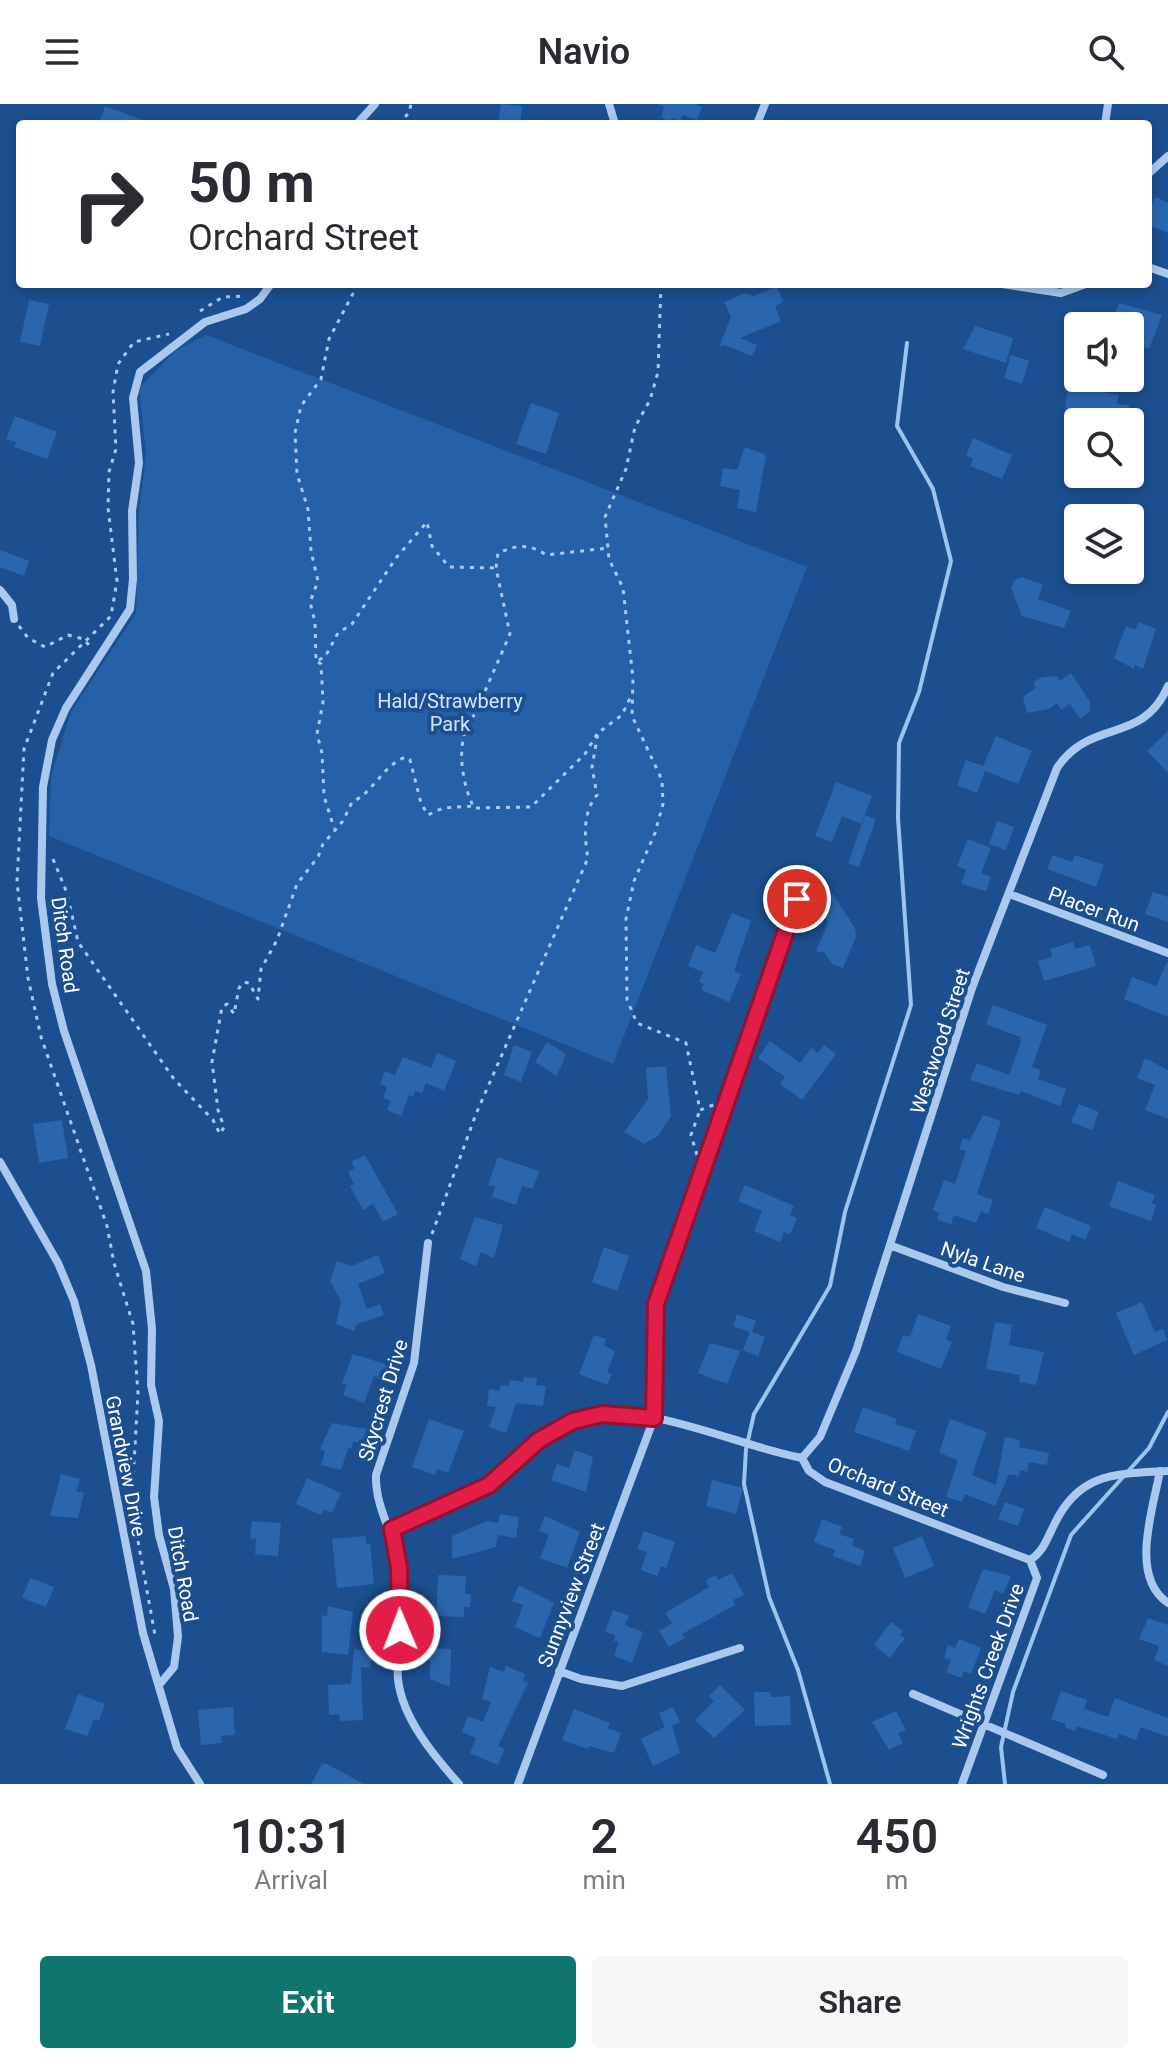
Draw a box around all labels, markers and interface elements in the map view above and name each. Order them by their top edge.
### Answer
icon: menu [40,30,84,74]
icon: search [1084,30,1128,74]
text: Navio [538,31,630,73]
text: 50 m [188,150,315,216]
icon: right [56,152,160,256]
text: Orchard Street [188,217,419,259]
map controls [1064,312,1144,584]
button: sound [1064,312,1144,392]
button: search [1064,408,1144,488]
button: layers [1064,504,1144,584]
park label: Hald/Strawberry Park [377,689,523,736]
pin [763,865,831,933]
icon: arrive [775,877,819,921]
street label: Placer Run [1045,881,1143,937]
street label: Ditch Road [46,895,84,995]
street label: Westwood Street [905,965,975,1117]
street label: Nyla Lane [938,1236,1028,1288]
street label: Skycrest Drive [353,1336,413,1464]
street label: Grandview Drive [101,1393,151,1539]
street label: Orchard Street [824,1452,952,1522]
street label: Sunnyview Street [532,1520,610,1670]
street label: Ditch Road [163,1524,203,1624]
street label: Wrights Creek Drive [947,1580,1029,1752]
position arrow [358,1588,442,1672]
text: 10:31 [230,1808,353,1865]
text: 2 [591,1808,618,1865]
text: 450 [856,1808,938,1865]
text: Arrival [254,1865,328,1895]
text: min [582,1865,626,1895]
text: m [886,1865,908,1895]
button: Exit [40,1956,576,2048]
button: Share [592,1956,1128,2048]

